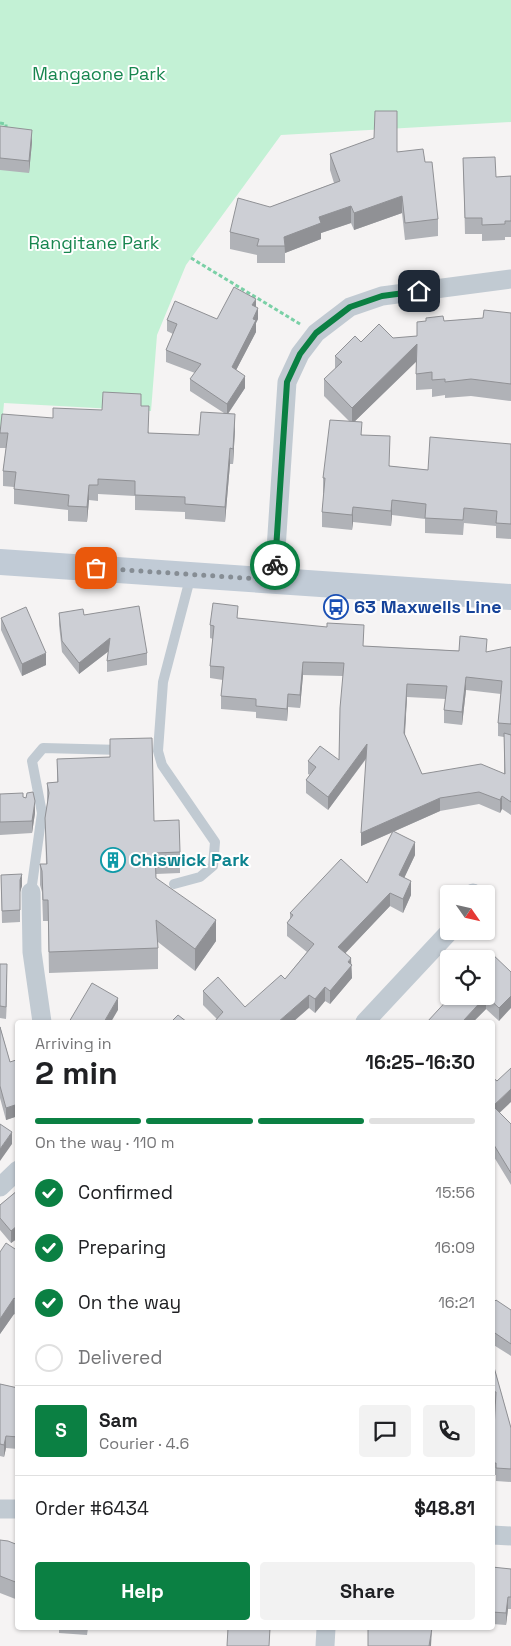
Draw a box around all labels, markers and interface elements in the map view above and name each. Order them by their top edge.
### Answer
park label: Mangaone Park [32,62,166,85]
park label: Rangitane Park [28,231,160,254]
pin [398,270,440,312]
icon: home [405,277,433,305]
courier [250,540,300,590]
pin [75,547,117,589]
icon: bike [261,551,289,579]
icon: bag [82,554,110,582]
bus stop icon: 63 Maxwells Line [323,594,349,620]
place label: 63 Maxwells Line [354,595,502,618]
building icon: Chiswick Park [100,847,126,873]
place label: Chiswick Park [130,848,249,871]
north arrow [440,885,495,940]
map controls [440,885,495,1005]
button: locate [440,950,495,1005]
text: Arriving in [35,1033,112,1054]
text: 16:25–16:30 [365,1050,475,1075]
text: 2 min [35,1053,118,1093]
text: On the way · 110 m [35,1132,175,1153]
icon: check [35,1179,63,1207]
text: Confirmed [78,1180,173,1205]
text: 15:56 [435,1182,475,1203]
icon: check [35,1234,63,1262]
text: Preparing [78,1235,166,1260]
text: 16:09 [434,1237,475,1258]
icon: check [35,1289,63,1317]
text: On the way [78,1290,181,1315]
text: 16:21 [438,1292,475,1313]
text: Delivered [78,1345,163,1370]
button: chat [359,1405,411,1457]
button: phone [423,1405,475,1457]
text: Sam [99,1408,138,1433]
text: S [55,1418,67,1443]
text: Courier · 4.6 [99,1433,189,1454]
text: Order #6434 [35,1496,149,1521]
text: $48.81 [414,1496,475,1521]
button: Help [35,1562,250,1620]
button: Share [260,1562,475,1620]

